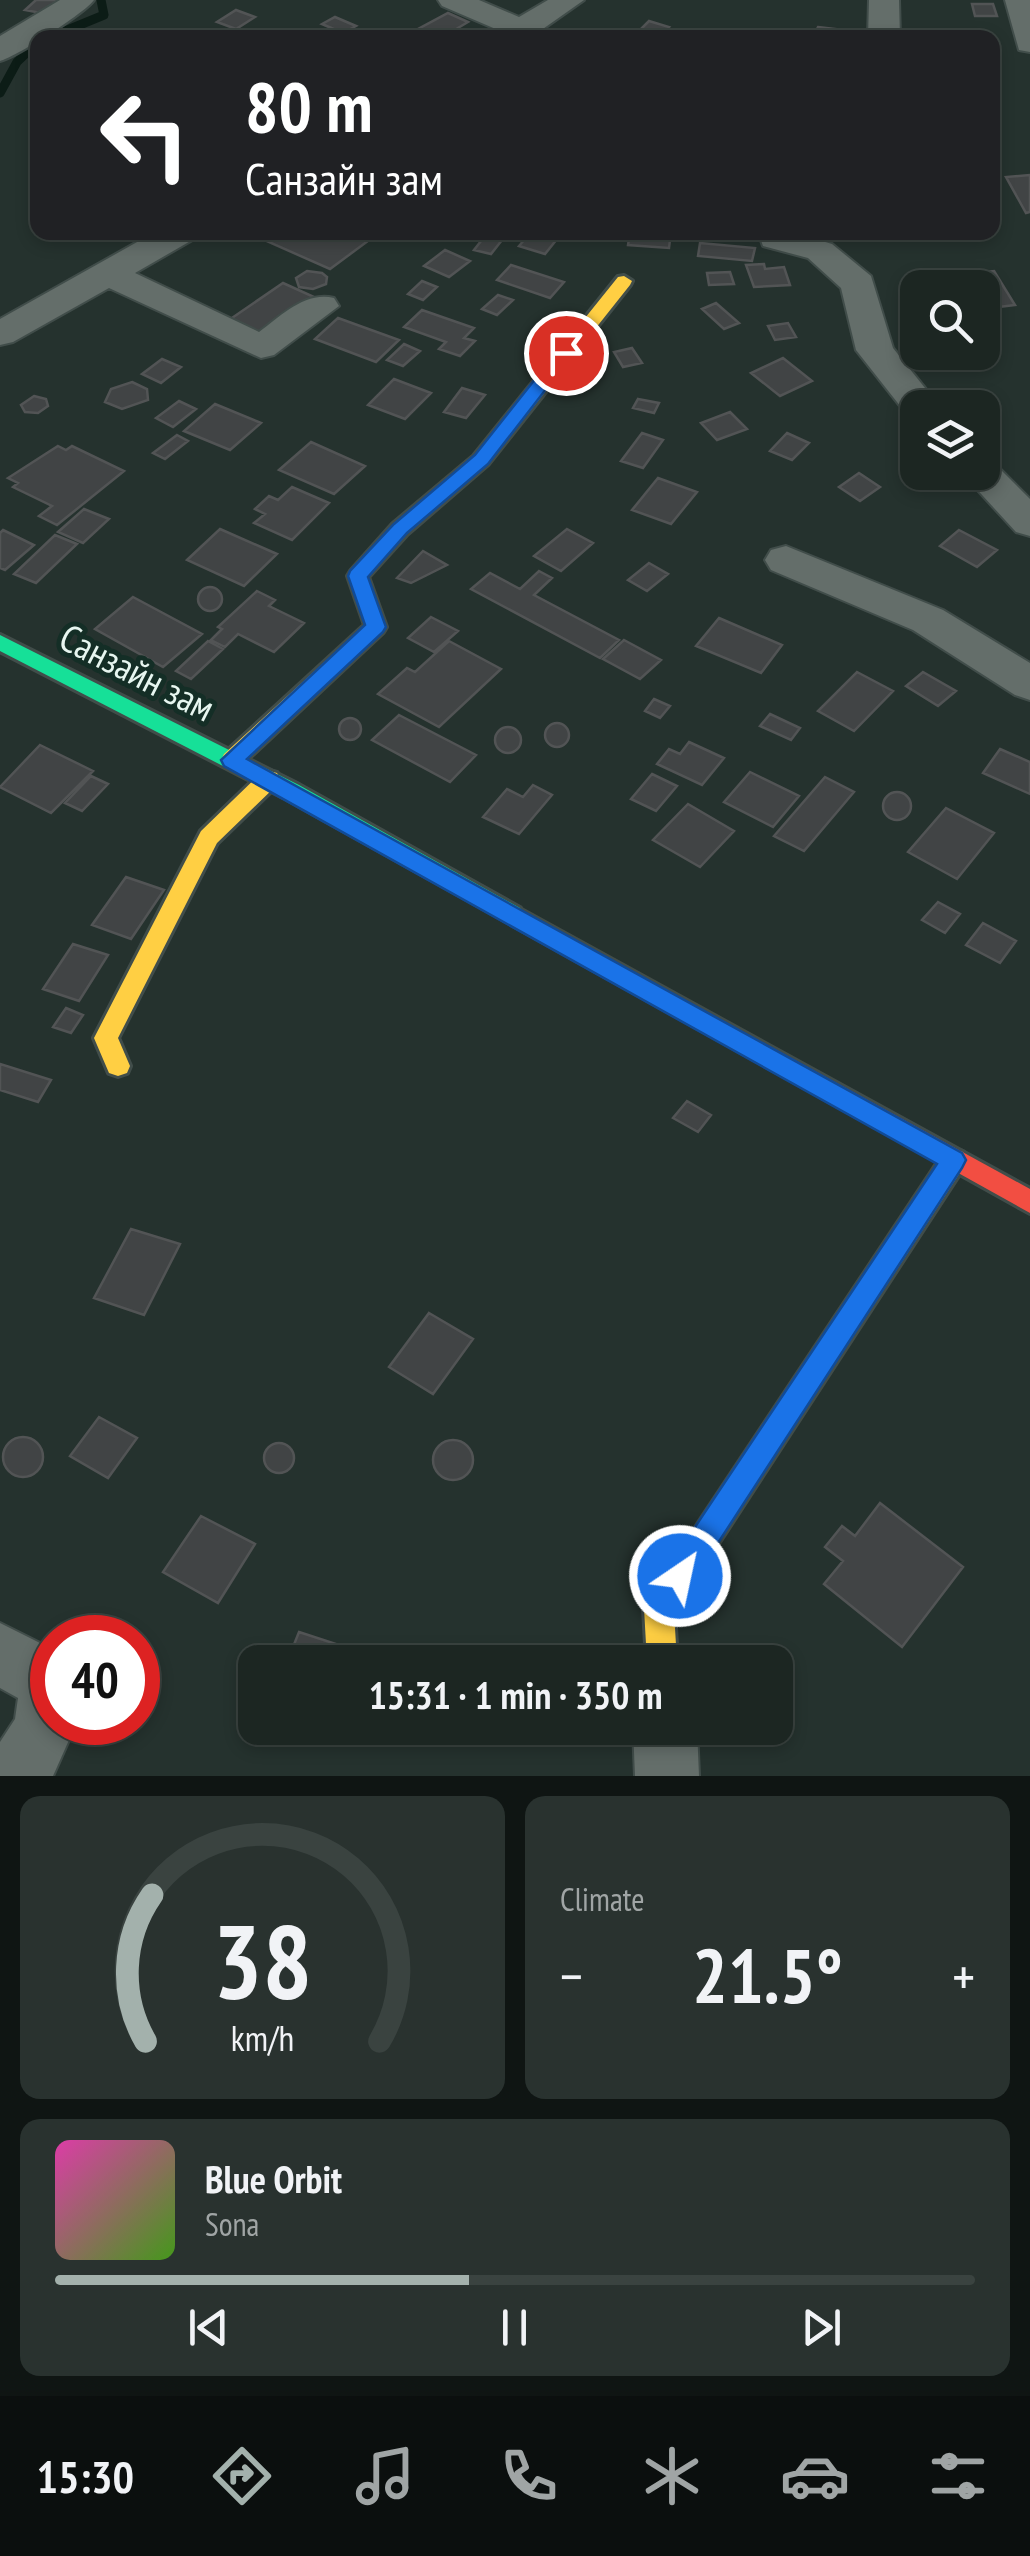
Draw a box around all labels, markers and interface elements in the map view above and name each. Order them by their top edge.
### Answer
text: 80 m [245,61,373,151]
icon: left [80,70,210,200]
text: Санзайн зам [245,149,443,207]
map controls [900,270,1000,490]
button: search [900,270,1000,370]
pin [524,311,609,396]
icon: arrive [539,326,594,381]
button: layers [900,390,1000,490]
street label: Санзайн зам [52,612,223,731]
position arrow [628,1524,732,1628]
speed limit sign: 40 [30,1615,160,1745]
text: 15:31 · 1 min · 350 m [369,1670,662,1719]
text: Climate [560,1878,644,1920]
text: 38 [213,1893,312,2028]
text: 21.5° [692,1927,843,2024]
text: − [560,1940,583,2011]
text: + [952,1940,975,2011]
text: km/h [231,2015,294,2061]
text: Blue Orbit [205,2154,342,2203]
text: Sona [205,2203,259,2245]
icon: previous [181,2300,236,2355]
icon: pause [487,2300,542,2355]
icon: next [794,2300,849,2355]
icon: directions [207,2441,277,2511]
icon: music [350,2441,420,2511]
icon: phone [494,2441,564,2511]
icon: climate [637,2441,707,2511]
icon: car [780,2441,850,2511]
icon: filters [923,2441,993,2511]
text: 15:30 [37,2447,134,2505]

